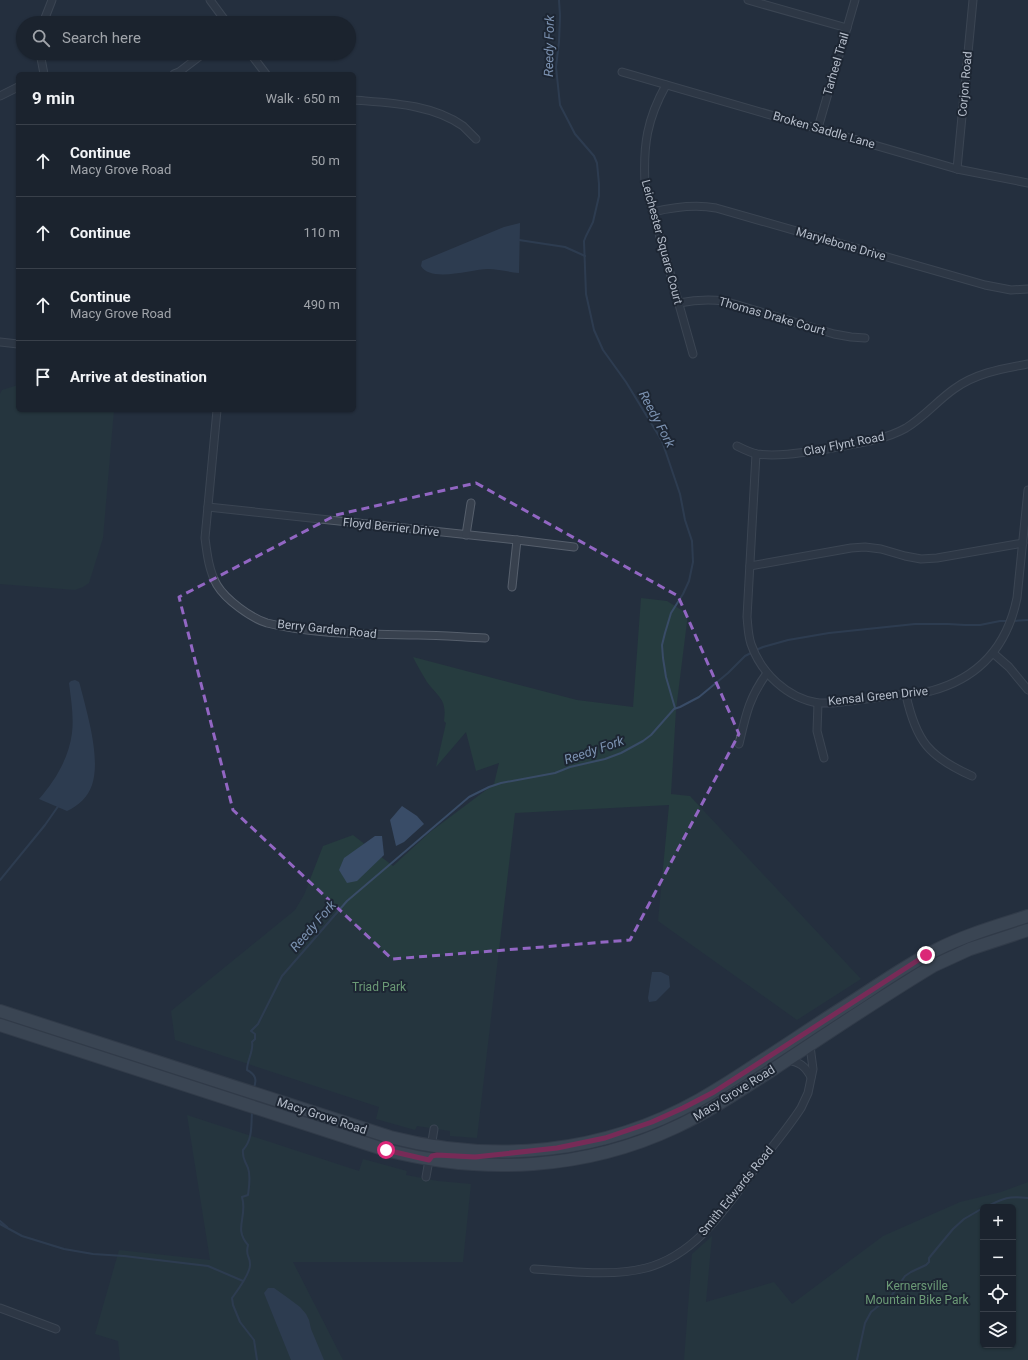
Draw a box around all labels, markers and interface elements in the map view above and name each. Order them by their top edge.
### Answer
water label: Reedy Fork [541,14,557,77]
search box [16,16,356,60]
icon: search [30,27,52,49]
text: Search here [62,29,141,47]
street label: Tarheel Trail [820,31,852,97]
street label: Corjon Road [955,51,975,117]
text: 9 min [32,88,75,108]
text: Walk · 650 m [265,91,340,106]
street label: Broken Saddle Lane [771,109,877,151]
text: Continue [70,144,131,162]
icon: ahead [32,150,54,172]
text: 50 m [311,153,340,168]
text: Macy Grove Road [70,162,171,177]
street label: Leichester Square Court [639,178,685,306]
icon: ahead [32,222,54,244]
text: Continue [70,224,131,242]
text: 110 m [303,225,340,240]
street label: Marylebone Drive [795,225,887,263]
text: Continue [70,288,131,306]
icon: ahead [32,294,54,316]
street label: Thomas Drake Court [717,294,827,338]
text: 490 m [303,297,340,312]
text: Macy Grove Road [70,306,171,321]
icon: arrive [32,366,54,388]
text: Arrive at destination [70,368,207,386]
water label: Reedy Fork [636,388,678,450]
street label: Clay Flynt Road [802,429,886,459]
street label: Floyd Berrier Drive [342,515,440,539]
street label: Berry Garden Road [277,617,377,641]
street label: Kensal Green Drive [827,684,929,708]
water label: Reedy Fork [562,733,626,767]
water label: Reedy Fork [287,897,339,954]
route end [917,946,935,964]
park label: Triad Park [352,980,407,994]
street label: Macy Grove Road [691,1062,777,1124]
street label: Macy Grove Road [275,1095,369,1137]
route start [377,1141,395,1159]
street label: Smith Edwards Road [696,1144,776,1238]
map controls [980,1204,1016,1348]
button: + [980,1204,1016,1240]
button: − [980,1240,1016,1276]
button: locate [980,1276,1016,1312]
park label: Kernersville Mountain Bike Park [865,1279,970,1307]
button: layers [980,1312,1016,1348]

